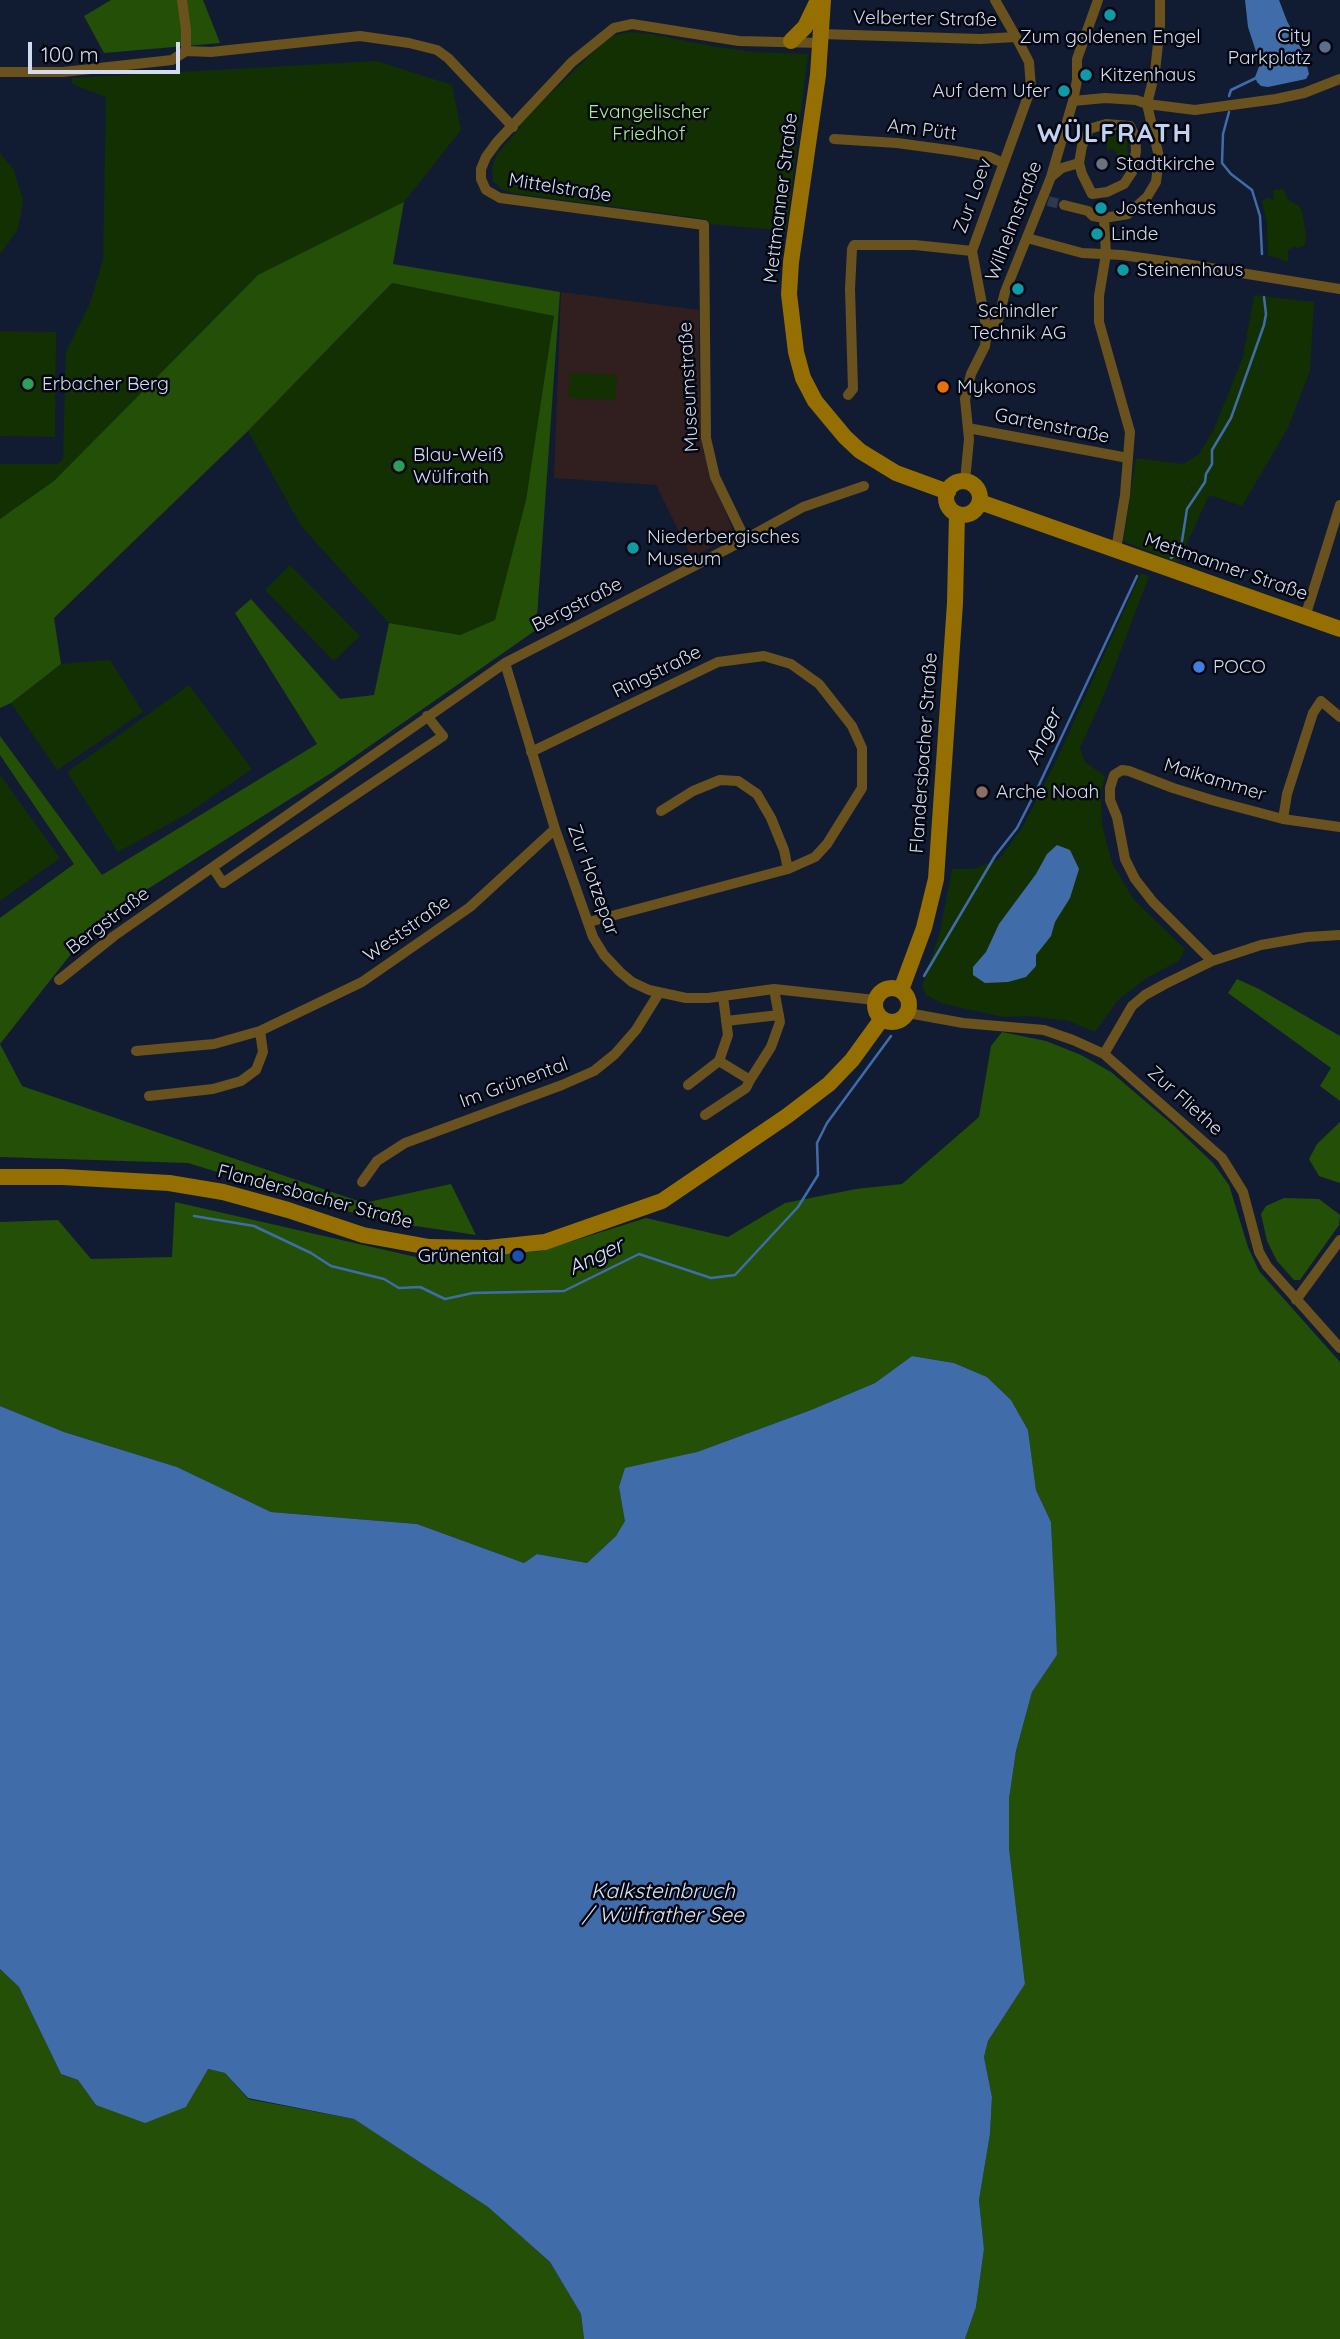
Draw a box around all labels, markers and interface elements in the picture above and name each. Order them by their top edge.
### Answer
street label: Velberter Straße [853,6,997,32]
marker: Zum goldenen Engel [1102,7,1118,23]
place label: City Parkplatz [1228,25,1311,69]
place label: Zum goldenen Engel [1019,26,1201,48]
scale bar [32,28,184,72]
marker: City Parkplatz [1317,39,1333,55]
text: 100 m [41,41,99,67]
place label: Kitzenhaus [1100,64,1196,86]
marker: Kitzenhaus [1078,67,1094,83]
place label: Auf dem Ufer [933,80,1050,102]
marker: Auf dem Ufer [1056,83,1072,99]
park label: Evangelischer Friedhof [588,101,710,145]
street label: Mettmanner Straße [759,112,803,284]
street label: Am Pütt [886,114,958,146]
district label: WÜLFRATH [1038,118,1192,150]
place label: Stadtkirche [1116,153,1215,175]
street label: Zur Loev [949,156,997,236]
marker: Stadtkirche [1094,156,1110,172]
street label: Wilhelmstraße [981,158,1047,284]
street label: Mittelstraße [507,169,613,207]
place label: Jostenhaus [1115,197,1216,219]
marker: Jostenhaus [1093,200,1109,216]
place label: Linde [1111,223,1158,245]
marker: Linde [1089,226,1105,242]
place label: Steinenhaus [1137,259,1243,281]
marker: Steinenhaus [1115,262,1131,278]
marker: Schindler Technik AG [1010,281,1026,297]
place label: Schindler Technik AG [970,300,1066,344]
street label: Museumstraße [674,321,704,453]
place label: Erbacher Berg [42,373,169,395]
marker: Erbacher Berg [20,376,36,392]
place label: Mykonos [957,376,1036,398]
marker: Mykonos [935,379,951,395]
street label: Gartenstraße [993,404,1111,448]
place label: Blau-Weiß Wülfrath [413,444,504,488]
marker: Blau-Weiß Wülfrath [391,458,407,474]
place label: Niederbergisches Museum [647,526,800,570]
street label: Mettmanner Straße [1141,528,1311,606]
marker: Niederbergisches Museum [625,540,641,556]
street label: Bergstraße [528,573,626,637]
street label: Ringstraße [609,641,705,703]
street label: Flandersbacher Straße [906,652,942,854]
place label: POCO [1213,656,1266,678]
marker: POCO [1191,659,1207,675]
water label: Anger [1020,705,1068,769]
street label: Maikammer [1161,754,1269,806]
place label: Arche Noah [996,781,1099,803]
marker: Arche Noah [974,784,990,800]
street label: Zur Hotzepar [562,821,624,939]
street label: Bergstraße [62,882,154,960]
street label: Weststraße [359,891,455,967]
street label: Im Grünental [457,1053,571,1113]
street label: Zur Fliethe [1143,1061,1227,1141]
street label: Flandersbacher Straße [215,1160,415,1234]
water label: Anger [564,1233,628,1281]
place label: Grünental [418,1245,504,1267]
marker: Grünental [510,1248,526,1264]
water label: Kalksteinbruch / Wülfrather See [582,1879,744,1929]

